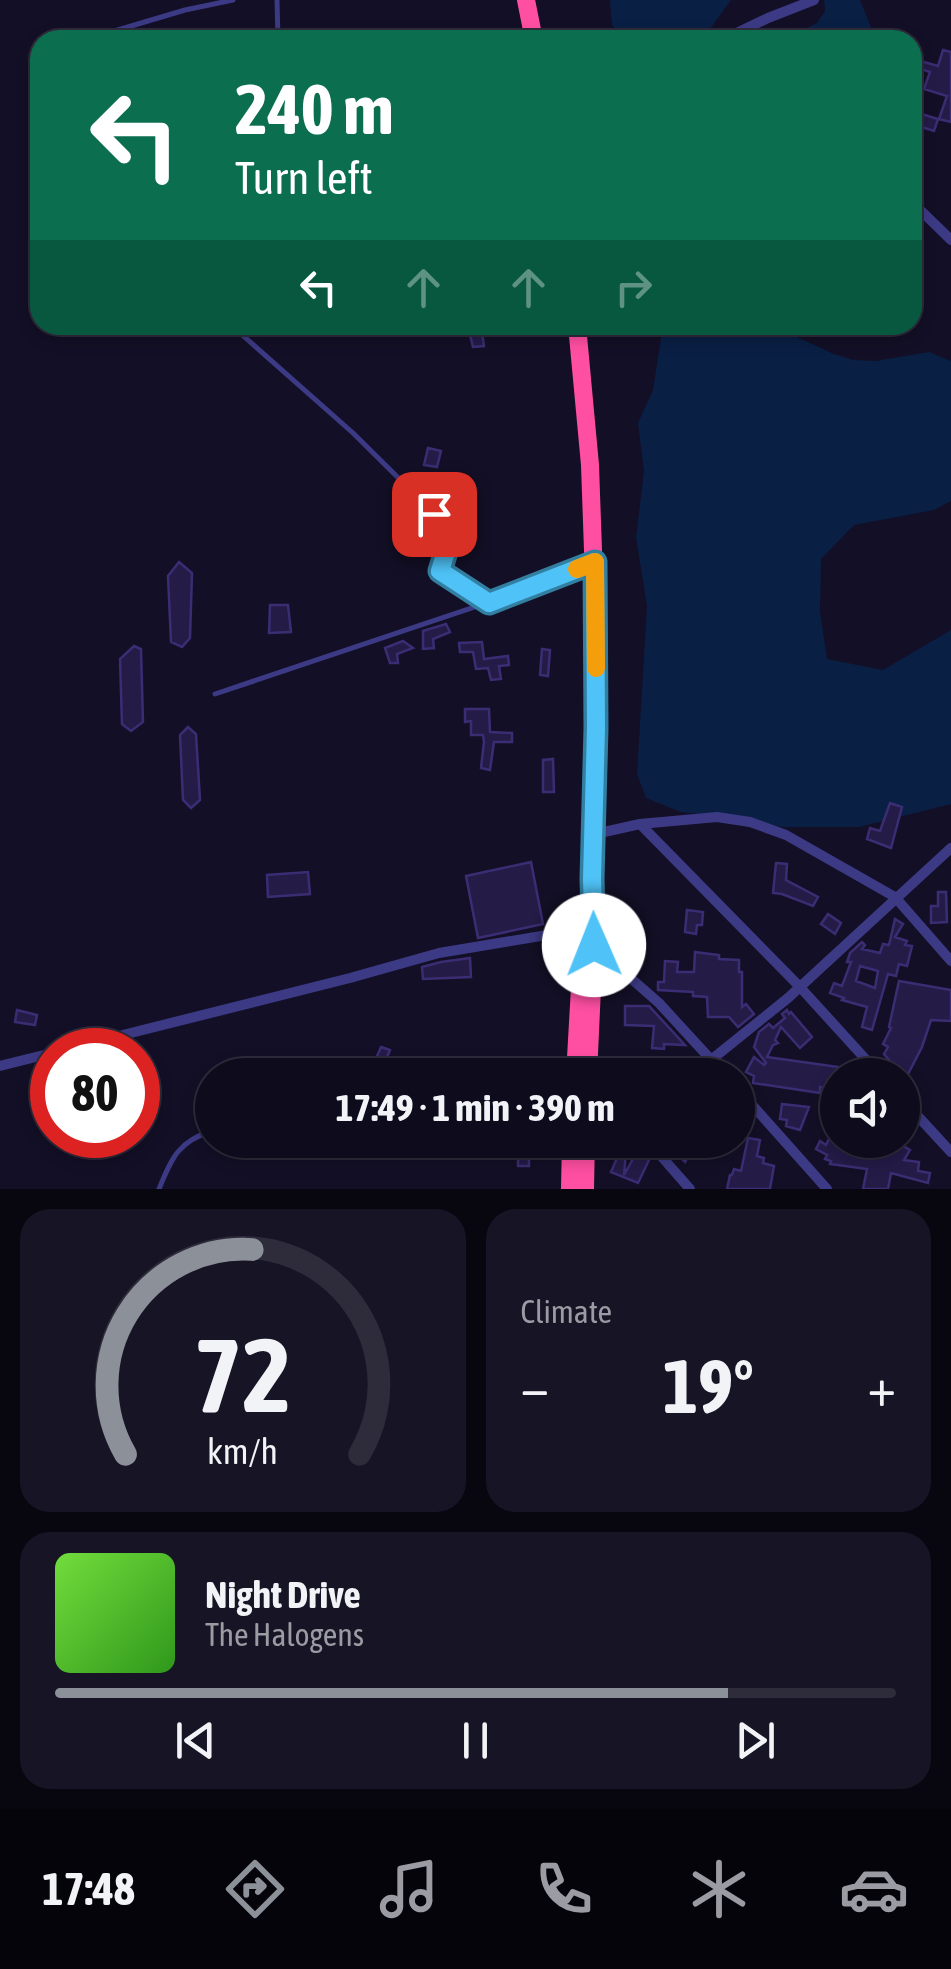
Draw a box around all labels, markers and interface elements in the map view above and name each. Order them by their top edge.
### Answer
text: 240 m [235,69,394,149]
icon: left [70,70,200,200]
text: Turn left [235,152,373,204]
icon: left [291,260,346,315]
icon: ahead [396,260,451,315]
icon: ahead [501,260,556,315]
icon: right [606,260,661,315]
pin [392,472,477,557]
icon: arrive [407,487,462,542]
position arrow [542,893,646,997]
speed limit sign: 80 [30,1028,160,1158]
map controls [820,1058,920,1158]
button: sound [820,1058,920,1158]
text: 17:49 · 1 min · 390 m [335,1086,615,1129]
text: Climate [521,1293,612,1330]
text: 72 [194,1315,292,1434]
text: 19° [663,1343,754,1429]
text: − [521,1355,549,1418]
text: + [867,1355,896,1418]
text: km/h [207,1431,278,1472]
text: Night Drive [205,1573,361,1616]
text: The Halogens [205,1616,364,1653]
icon: previous [168,1713,223,1768]
icon: pause [448,1713,503,1768]
icon: next [728,1713,783,1768]
icon: directions [220,1854,290,1924]
icon: music [374,1854,444,1924]
icon: phone [529,1854,599,1924]
icon: climate [684,1854,754,1924]
icon: car [839,1854,909,1924]
text: 17:48 [42,1863,135,1915]

